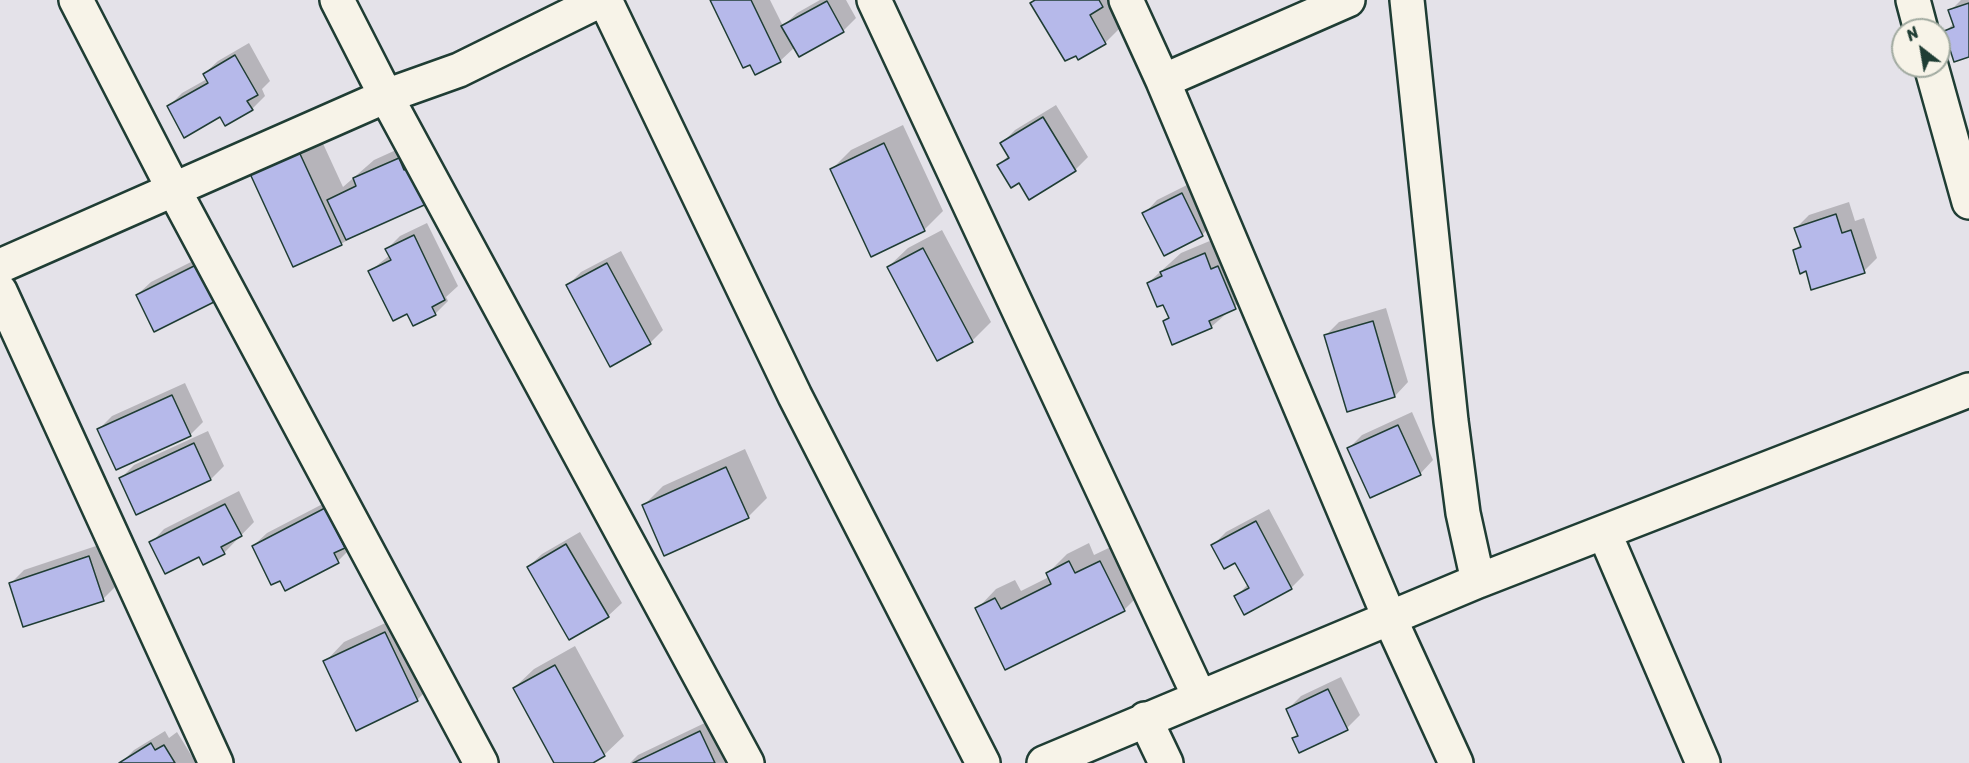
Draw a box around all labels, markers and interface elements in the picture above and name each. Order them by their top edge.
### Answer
north arrow [1891,18,1951,78]
text: N [1900,19,1925,49]

